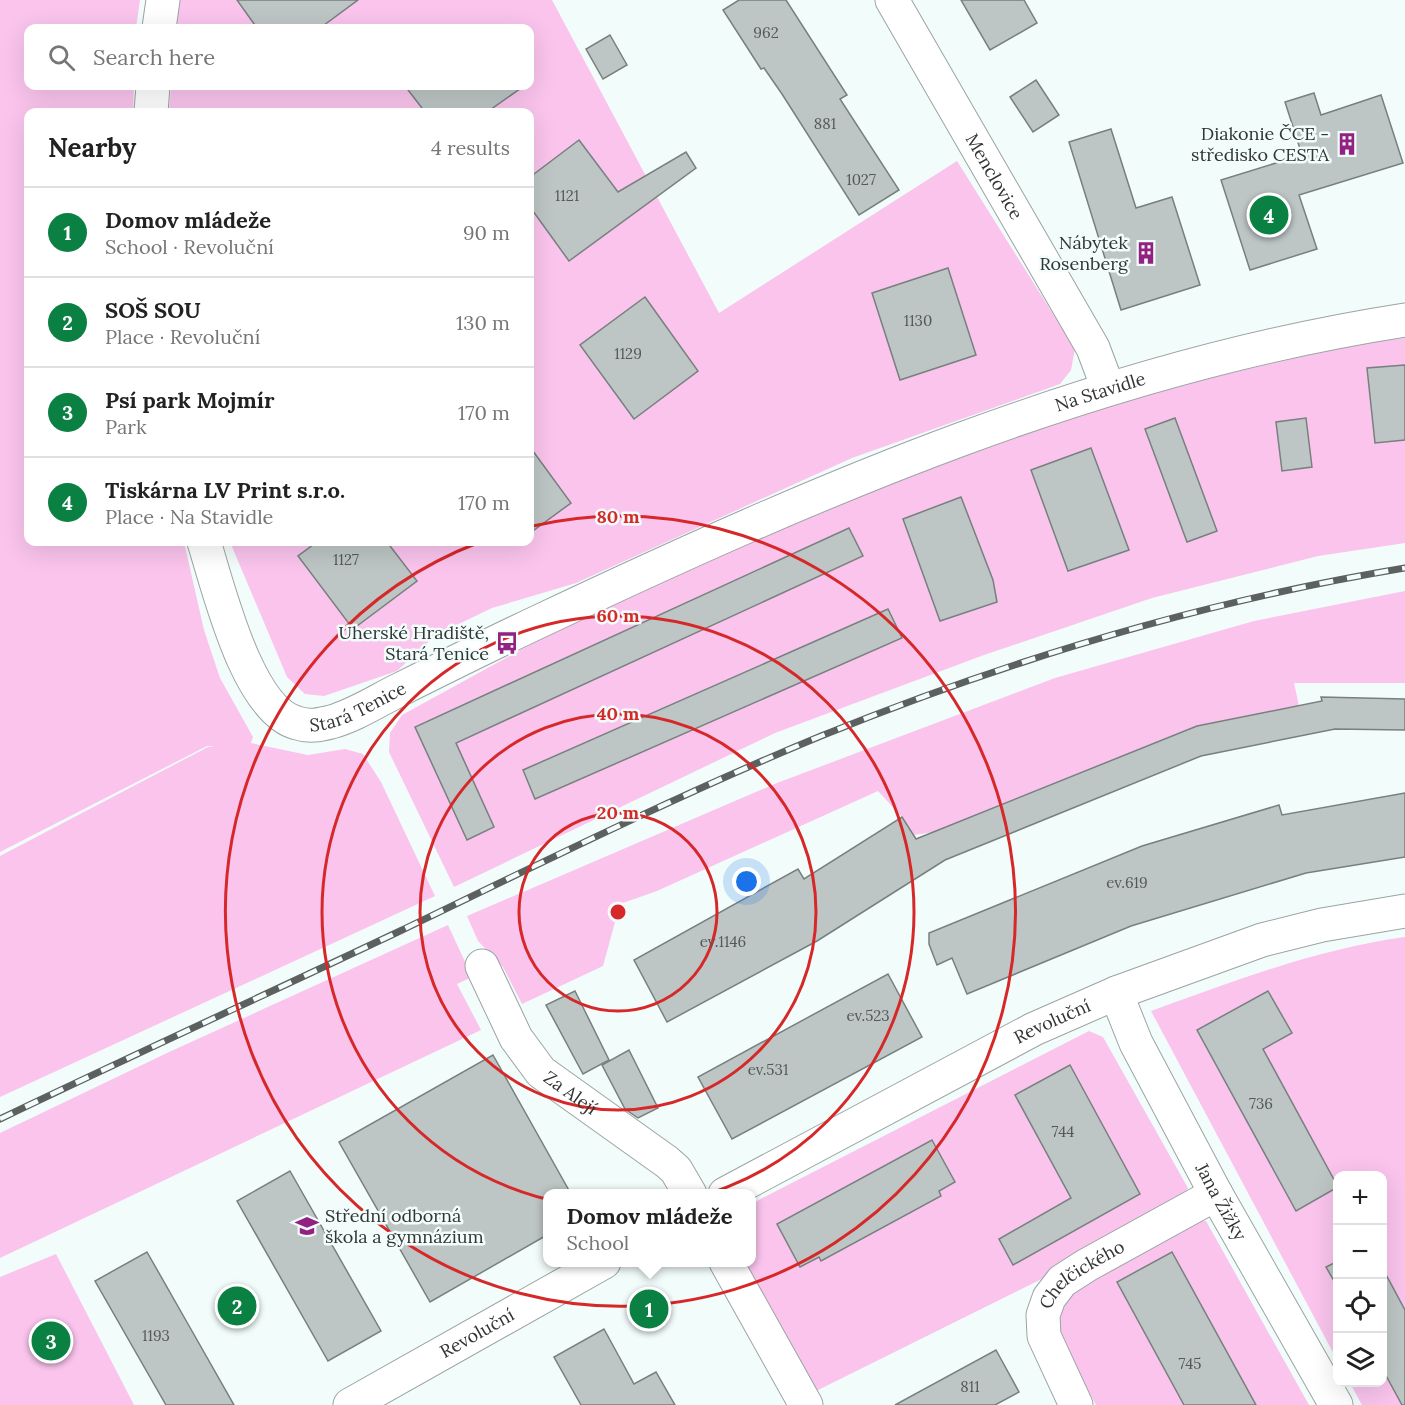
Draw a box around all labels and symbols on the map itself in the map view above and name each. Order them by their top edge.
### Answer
house number: 962 [753,23,779,42]
house number: 881 [814,114,836,133]
place label: Diakonie ČCE - středisko CESTA [1191,122,1330,166]
street label: Menclovice [961,129,1028,224]
building icon: Diakonie ČCE - středisko CESTA [1334,131,1360,157]
house number: 1027 [846,170,876,189]
house number: 1121 [555,186,579,205]
pin: 4 [1250,192,1288,238]
place label: Nábytek Rosenberg [1039,231,1129,275]
building icon: Nábytek Rosenberg [1133,240,1159,266]
house number: 1130 [904,311,932,330]
house number: 1129 [614,344,642,363]
street label: Na Stavidle [1052,367,1148,417]
text: 80 m [596,505,640,528]
house number: 1127 [333,550,359,569]
text: 60 m [596,604,640,627]
place label: Uherské Hradiště, Stará Tenice [338,621,489,665]
bus stop icon: Uherské Hradiště, Stará Tenice [494,630,520,656]
street label: Stará Tenice [308,676,410,736]
text: 40 m [597,702,640,725]
text: 20 m [597,801,640,824]
your location [732,867,761,896]
house number: ev.619 [1106,873,1148,892]
centre of rings [608,902,628,922]
house number: ev.1146 [700,932,746,951]
street label: Revoluční [1010,994,1094,1049]
house number: ev.523 [846,1006,890,1025]
house number: ev.531 [748,1060,788,1079]
street label: Za Alejí [539,1066,602,1120]
house number: 736 [1249,1094,1273,1113]
house number: 744 [1052,1122,1074,1141]
street label: Jana Žižky [1190,1158,1252,1245]
place label: Střední odborná škola a gymnázium [325,1204,484,1248]
school or university icon: Střední odborná škola a gymnázium [294,1213,320,1239]
street label: Chelčického [1034,1235,1128,1312]
pin: 2 [218,1284,256,1328]
pin: 1 [630,1286,668,1332]
street label: Revoluční [436,1303,518,1363]
pin: 3 [32,1318,70,1364]
house number: 1193 [142,1326,170,1345]
house number: 745 [1178,1354,1202,1373]
house number: 811 [960,1377,980,1396]

